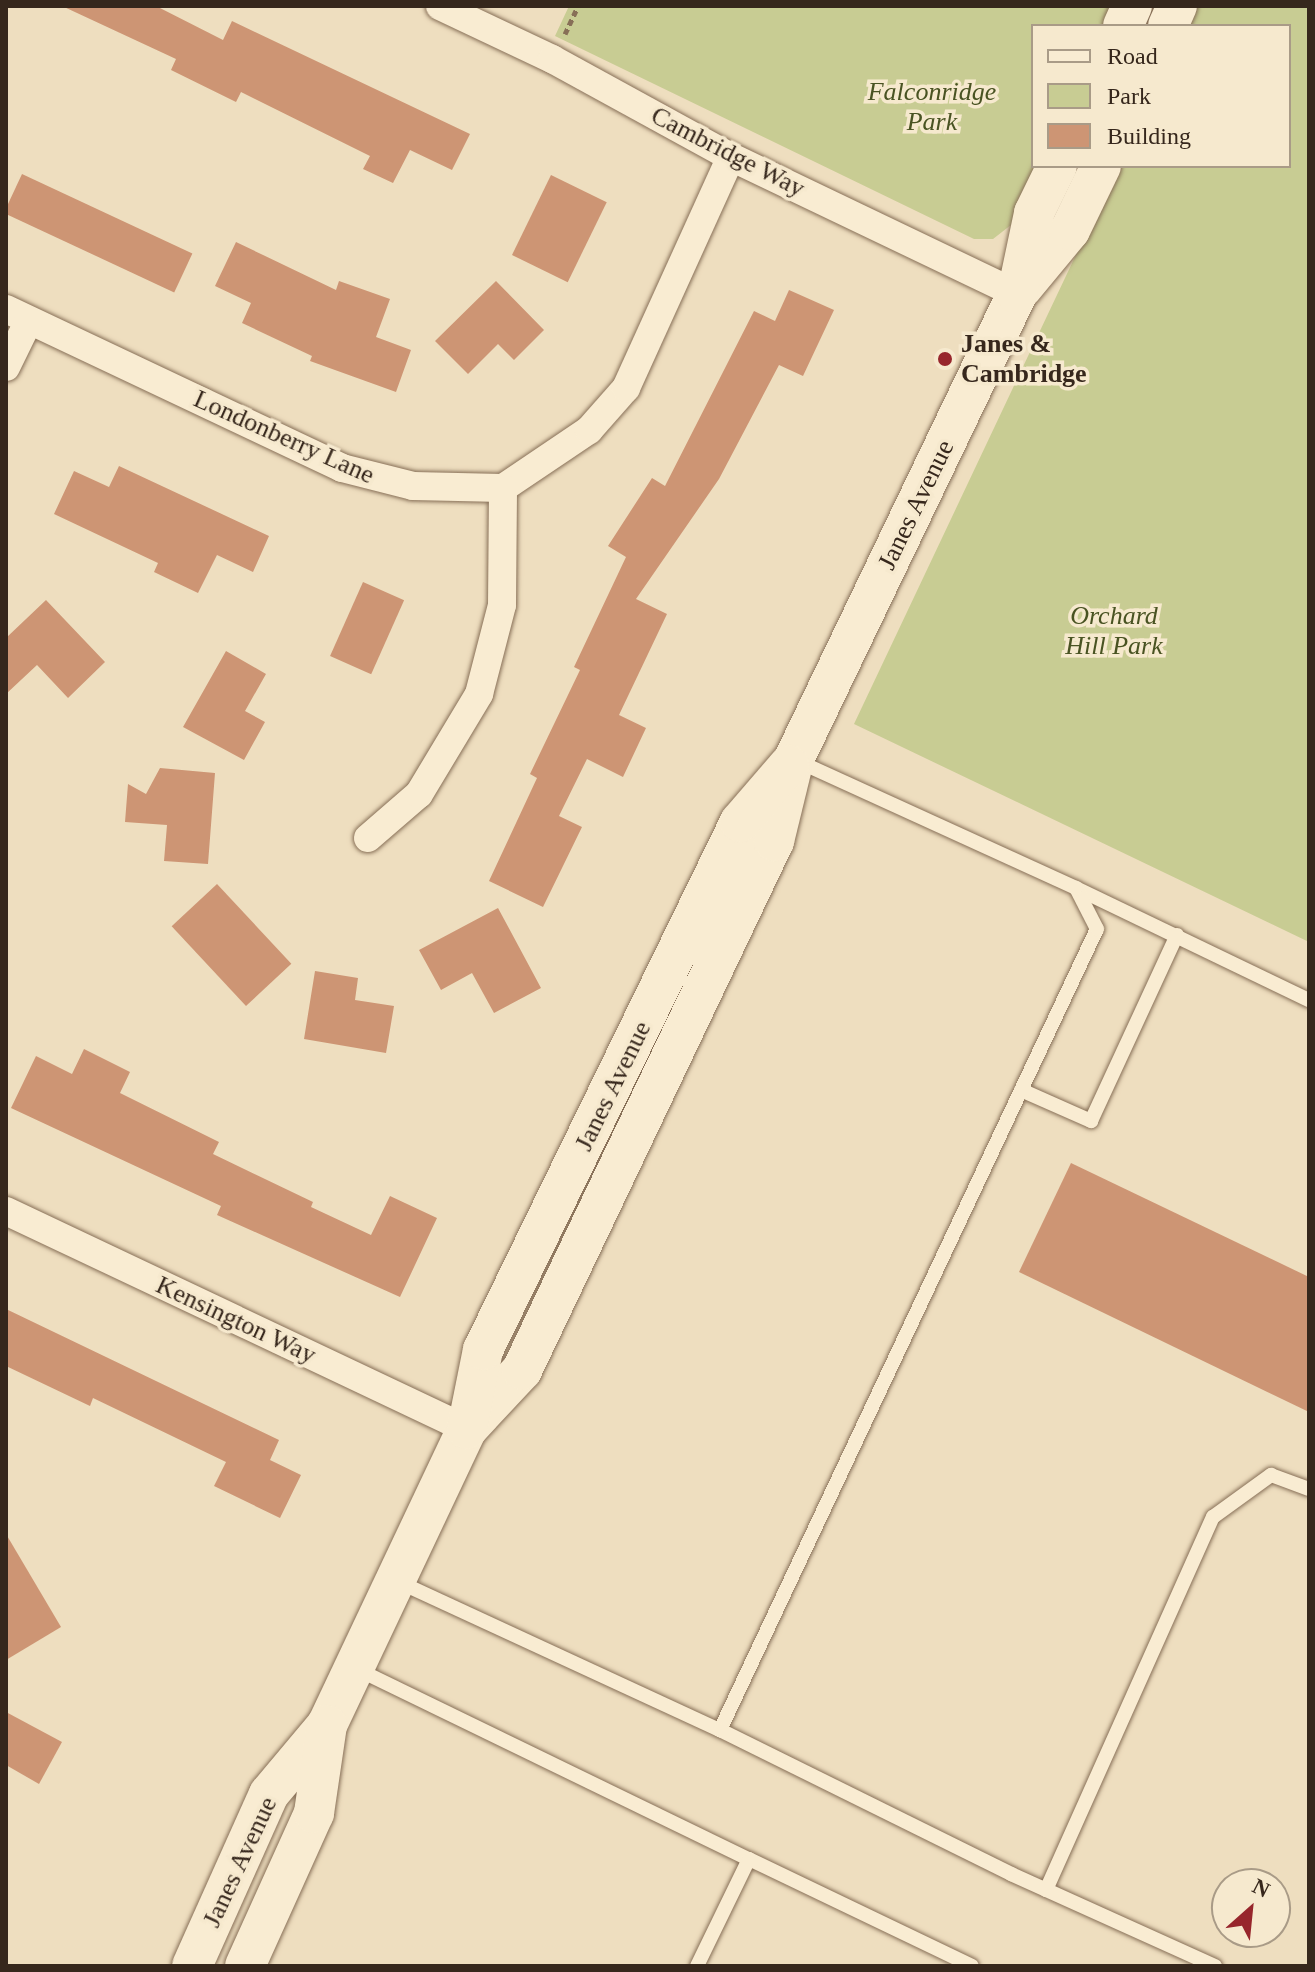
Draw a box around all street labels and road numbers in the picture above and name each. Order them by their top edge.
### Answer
street label: Cambridge Way [646,100,810,204]
street label: Londonberry Lane [189,383,379,491]
street label: Janes Avenue [871,434,961,576]
street label: Janes Avenue [568,1015,658,1157]
street label: Kensington Way [151,1269,321,1371]
street label: Janes Avenue [196,1791,284,1933]

